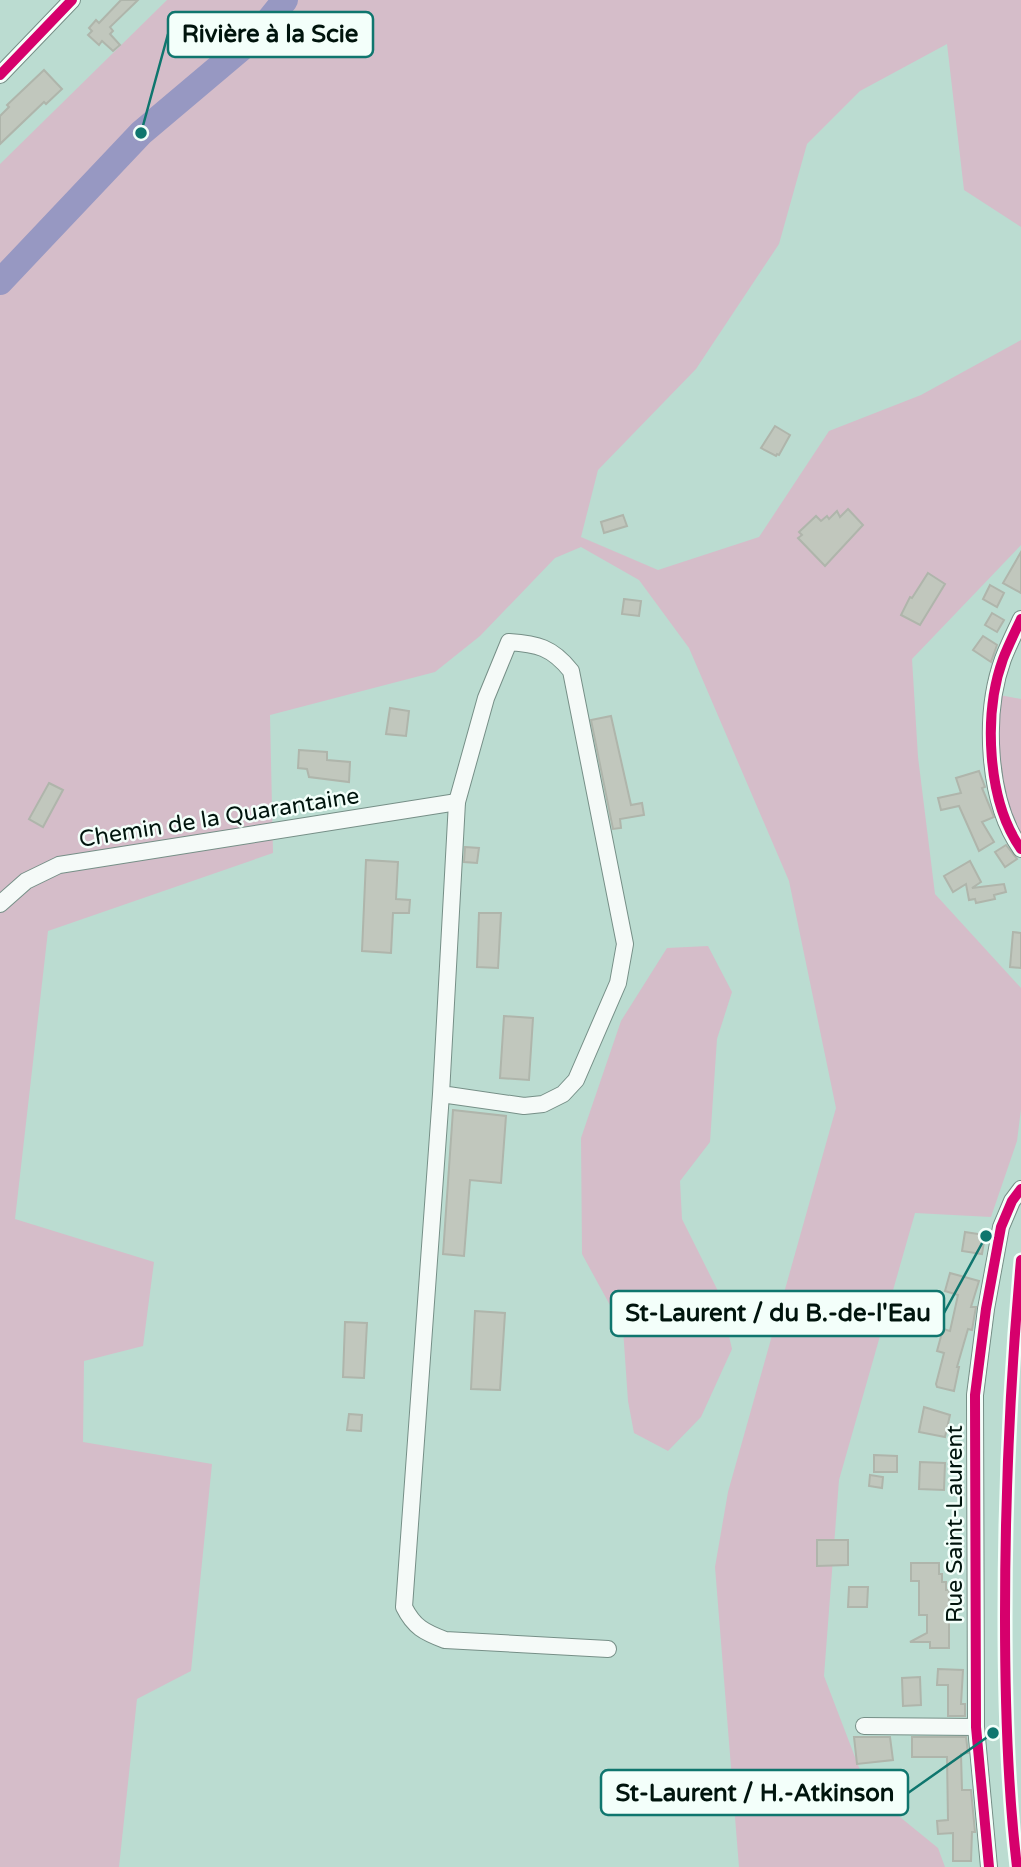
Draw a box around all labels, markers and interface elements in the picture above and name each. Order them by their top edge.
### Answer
callout: Rivière à la Scie [168,12,373,57]
text: Rivière à la Scie [182,20,359,49]
street label: Chemin de la Quarantaine [77,782,361,854]
callout: St-Laurent / du B.-de-l'Eau [611,1291,944,1336]
text: St-Laurent / du B.-de-l'Eau [625,1299,931,1328]
street label: Rue Saint-Laurent [941,1425,969,1623]
callout: St-Laurent / H.-Atkinson [601,1770,908,1815]
text: St-Laurent / H.-Atkinson [616,1779,894,1808]

